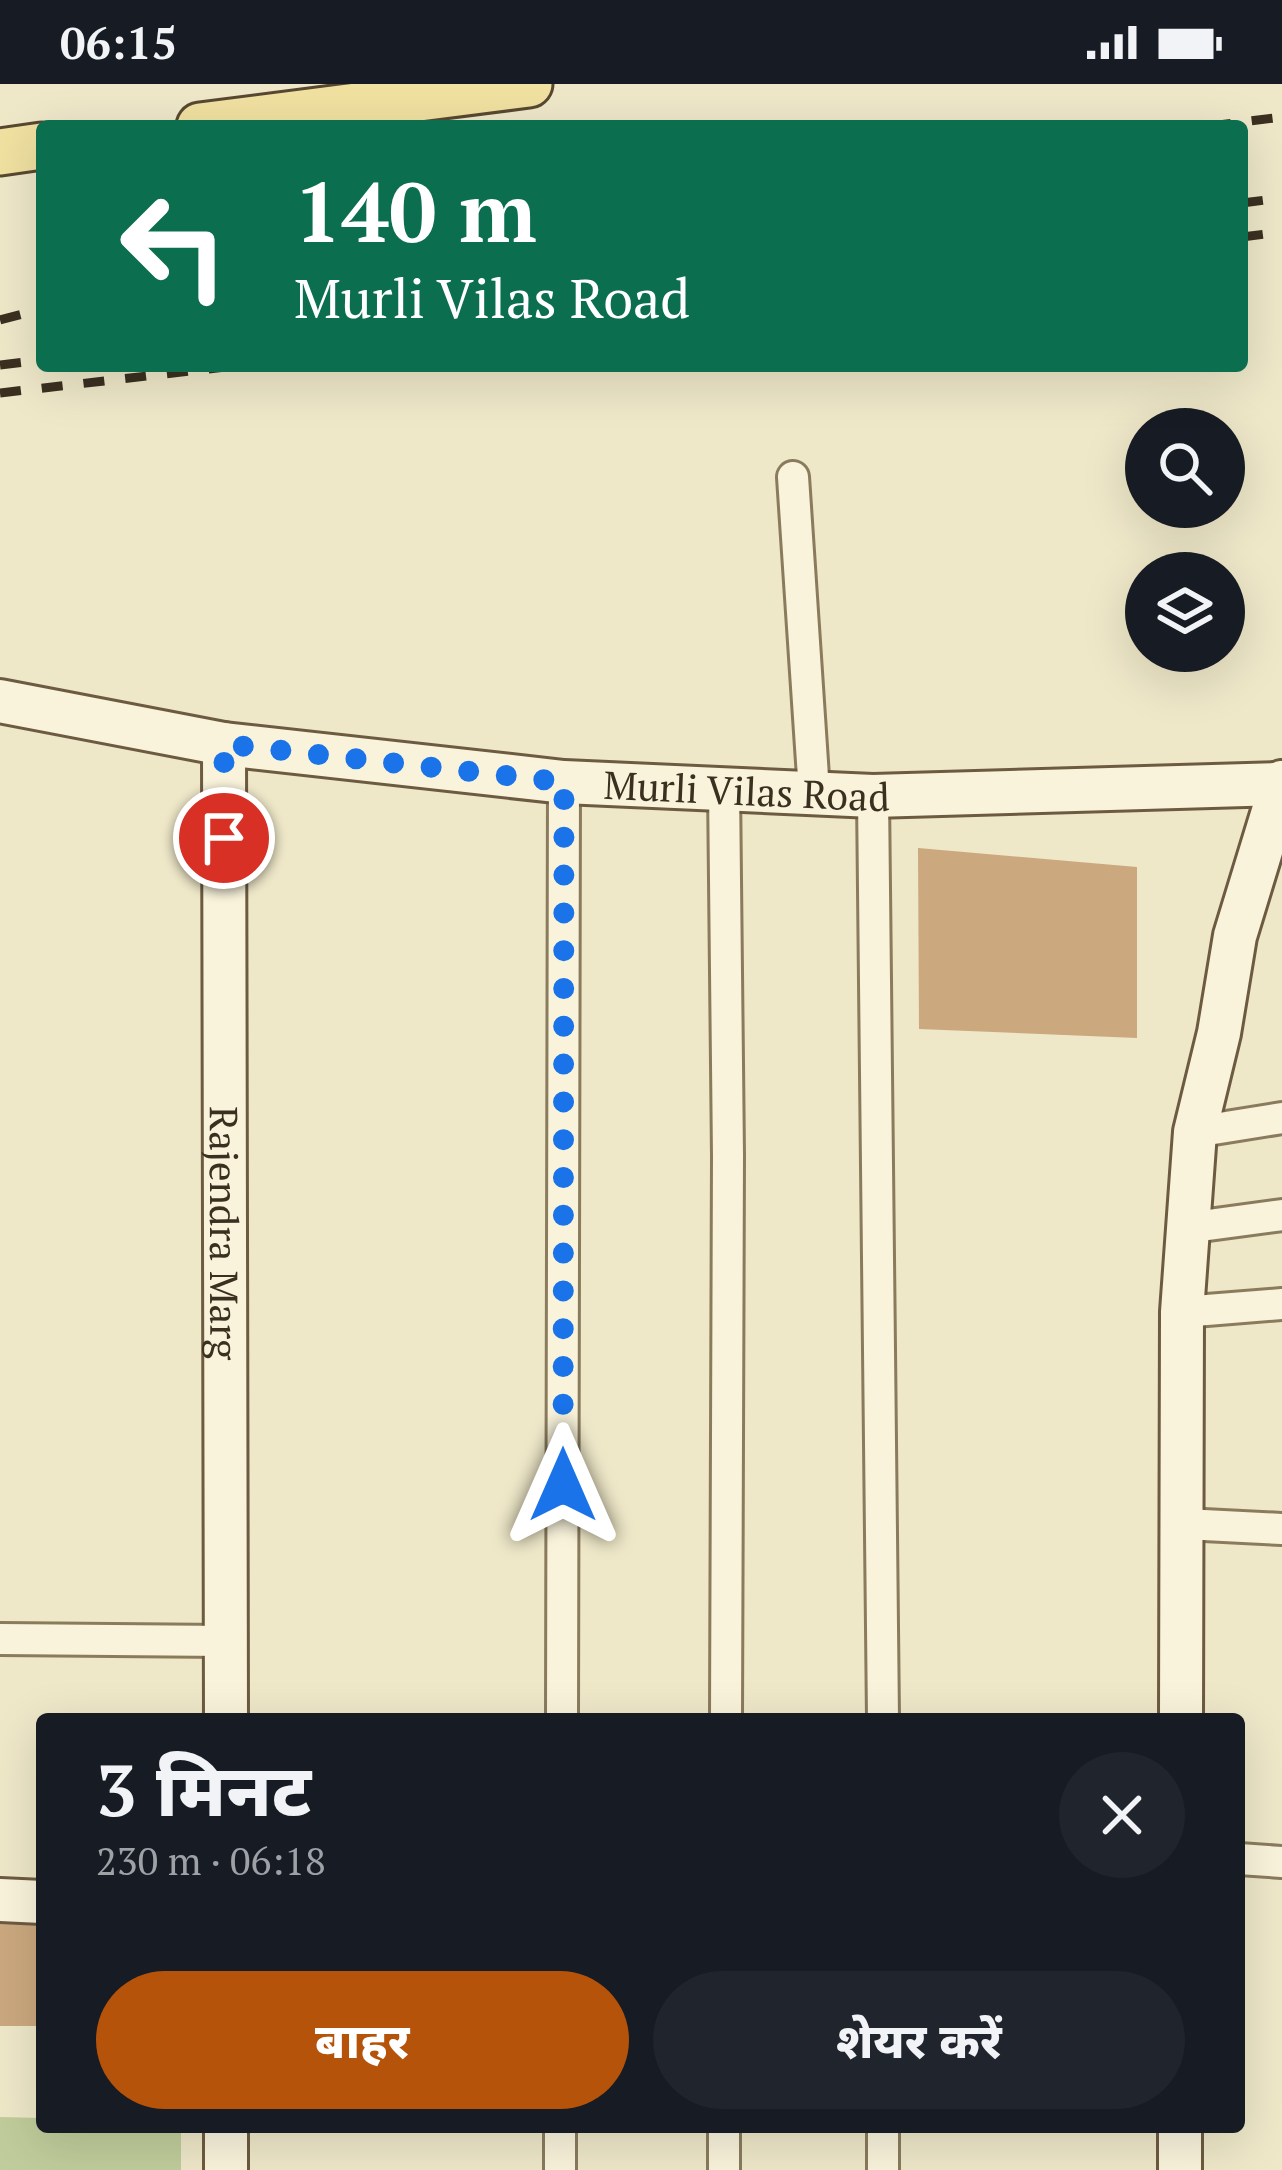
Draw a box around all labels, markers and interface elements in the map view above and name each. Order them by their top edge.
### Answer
text: 06:15 [60,12,177,72]
text: 140 m [294,155,537,266]
icon: left [96,168,252,324]
text: Murli Vilas Road [294,262,690,333]
map controls [1125,408,1245,672]
button: search [1125,408,1245,528]
button: layers [1125,552,1245,672]
street label: Murli Vilas Road [602,758,890,822]
pin [173,787,275,889]
icon: arrive [191,805,257,871]
street label: Rajendra Marg [199,1106,251,1360]
position arrow [500,1422,626,1548]
text: 3 मिनट [96,1741,311,1837]
button: close [1059,1752,1185,1878]
text: 230 m · 06:18 [96,1834,326,1886]
button: बाहर [96,1971,629,2109]
button: शेयर करें [653,1971,1185,2109]

